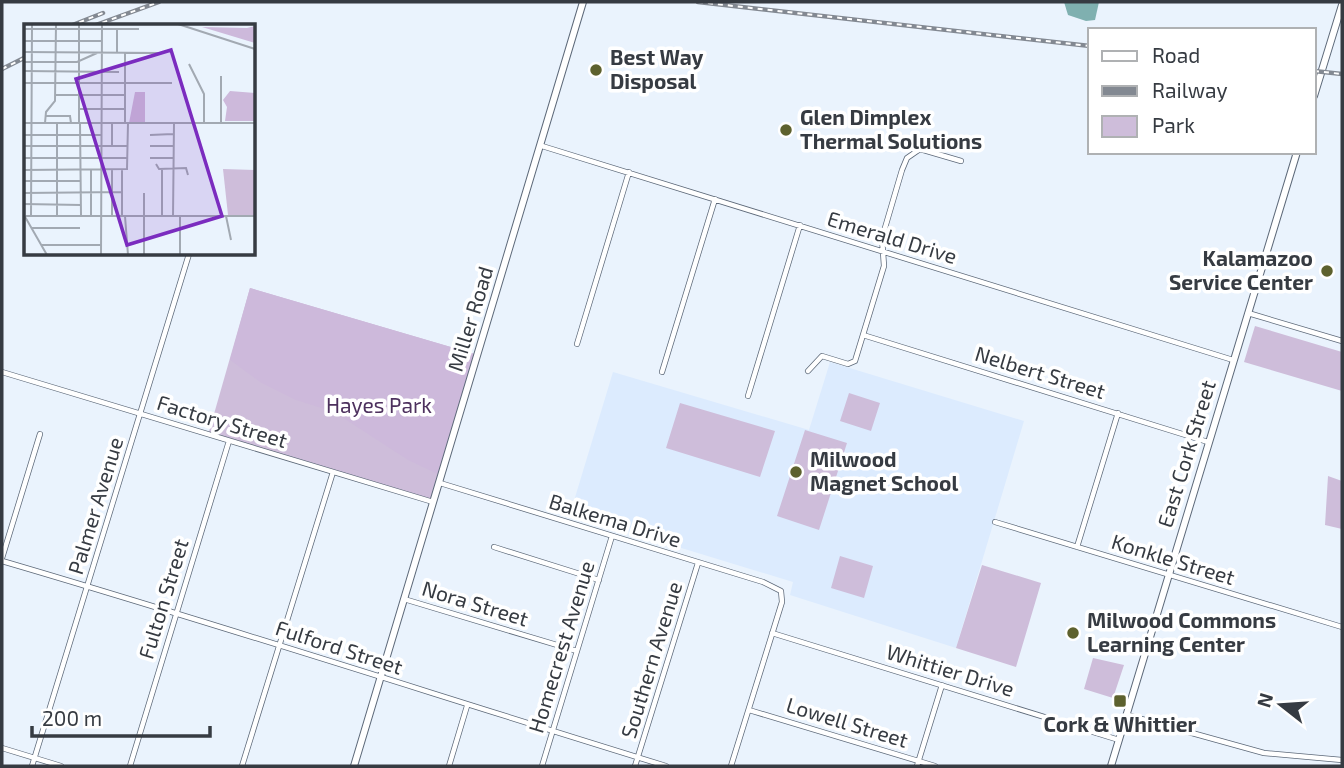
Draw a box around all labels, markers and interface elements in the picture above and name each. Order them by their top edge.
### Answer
inset map [24,24,256,256]
legend [1088,28,1316,154]
text: Road [1152,42,1200,67]
place label: Best Way Disposal [610,44,704,93]
marker: Best Way Disposal [588,62,604,78]
text: Railway [1152,77,1228,102]
place label: Glen Dimplex Thermal Solutions [800,104,982,153]
text: Park [1152,112,1195,137]
marker: Glen Dimplex Thermal Solutions [778,122,794,138]
street label: Emerald Drive [825,205,960,268]
place label: Kalamazoo Service Center [1169,245,1313,294]
street label: Miller Road [442,263,497,374]
marker: Kalamazoo Service Center [1319,263,1335,279]
street label: Nelbert Street [972,340,1109,403]
street label: East Cork Street [1151,377,1220,530]
street label: Factory Street [154,389,290,452]
park label: Hayes Park [326,392,432,417]
street label: Palmer Avenue [62,434,127,577]
place label: Milwood Magnet School [810,446,958,495]
marker: Milwood Magnet School [788,464,804,480]
street label: Balkema Drive [546,488,685,552]
street label: Konkle Street [1109,528,1238,589]
street label: Fulton Street [132,536,193,662]
street label: Homecrest Avenue [523,558,599,736]
street label: Nora Street [419,575,532,631]
street label: Southern Avenue [615,578,686,741]
place label: Milwood Commons Learning Center [1087,607,1276,656]
street label: Fulford Street [273,614,406,679]
marker: Milwood Commons Learning Center [1065,625,1081,641]
street label: Whittier Drive [884,638,1017,701]
north arrow [1246,670,1316,740]
text: N [1251,690,1277,710]
street label: Lowell Street [783,691,911,752]
marker: Cork & Whittier [1112,693,1128,709]
scale bar [32,694,210,738]
text: 200 m [42,705,102,730]
place label: Cork & Whittier [1043,711,1197,736]

